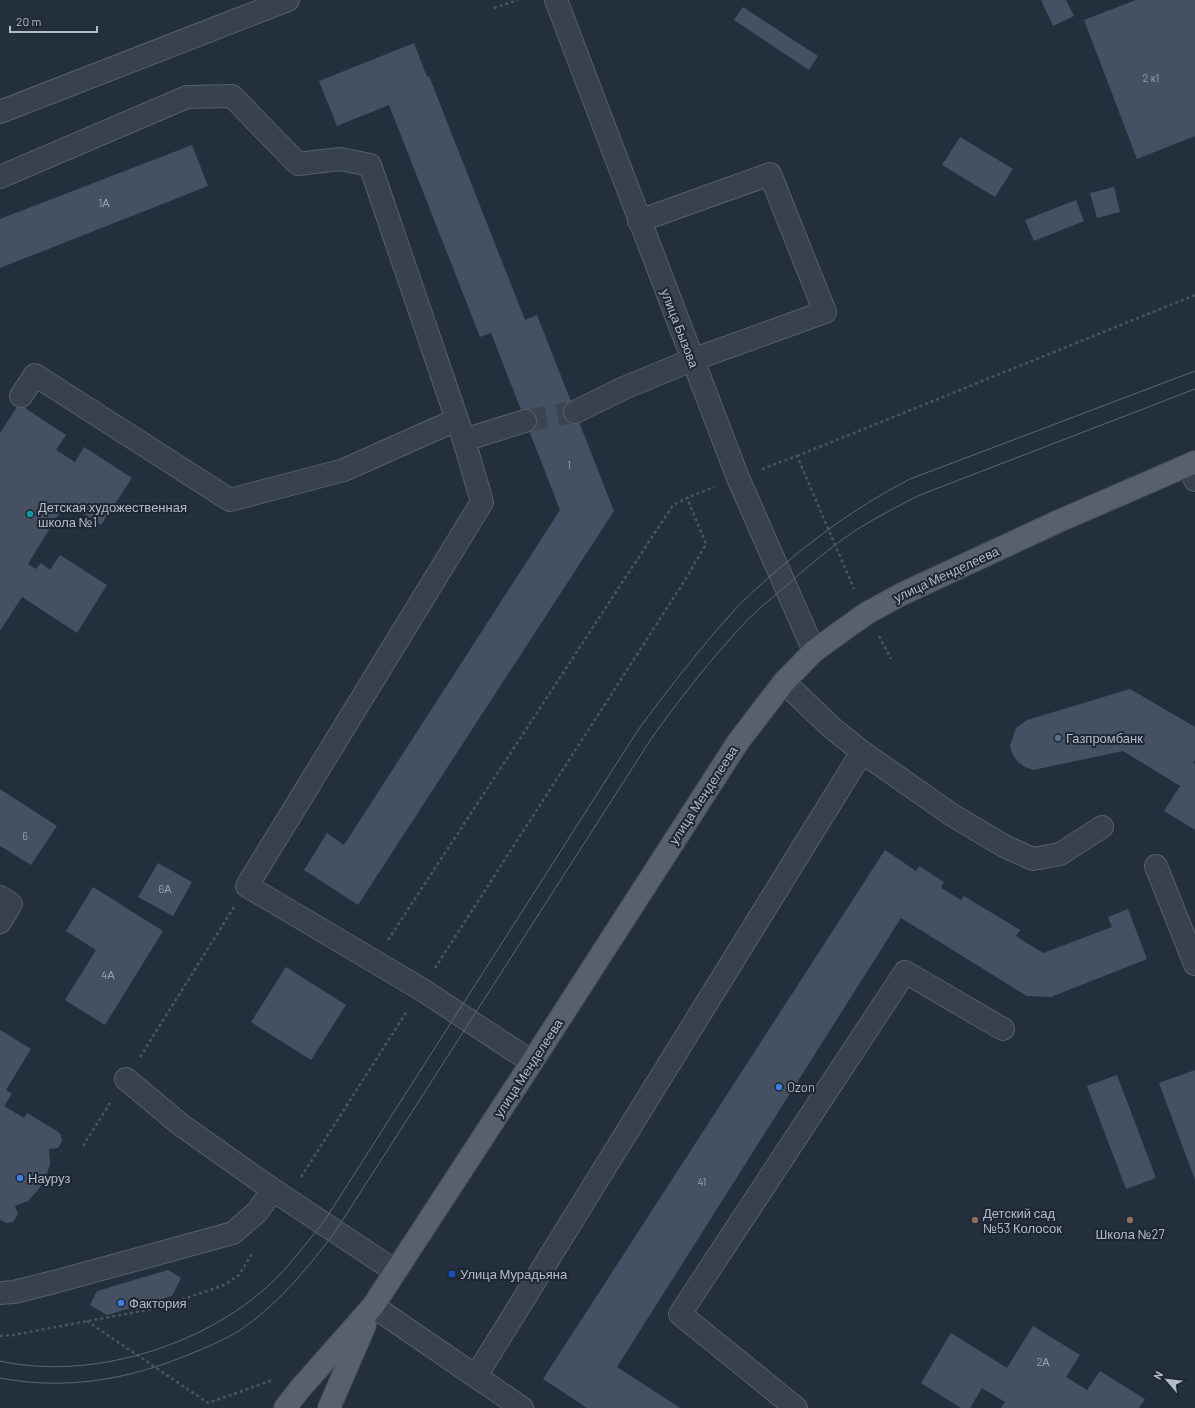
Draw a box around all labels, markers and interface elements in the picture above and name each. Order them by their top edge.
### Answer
scale bar [10,8,97,34]
text: 20 m [16,14,42,28]
house number: 2 к1 [1143,71,1159,84]
house number: 1А [98,196,110,209]
street label: улица Бызова [658,286,703,370]
house number: 1 [567,458,571,471]
place label: Детская художественная школа №1 [38,499,187,530]
marker: Детская художественная школа №1 [25,509,35,519]
street label: улица Менделеева [891,542,1002,605]
place label: Газпромбанк [1066,730,1143,746]
marker: Газпромбанк [1053,733,1063,743]
street label: улица Менделеева [665,742,741,847]
house number: 6 [22,829,28,842]
house number: 6А [158,882,172,895]
house number: 4А [101,968,115,981]
street label: улица Менделеева [490,1015,566,1120]
place label: Ozon [787,1079,815,1095]
marker: Ozon [774,1082,784,1092]
place label: Науруз [28,1170,70,1186]
marker: Науруз [15,1173,25,1183]
house number: 41 [698,1175,706,1188]
place label: Детский сад №53 Колосок [983,1205,1062,1236]
marker: Детский сад №53 Колосок [970,1215,980,1225]
marker: Школа №27 [1125,1215,1135,1225]
place label: Школа №27 [1095,1226,1165,1242]
place label: Улица Мурадьяна [460,1266,568,1282]
marker: Улица Мурадьяна [447,1269,457,1279]
place label: Фактория [129,1295,187,1311]
marker: Фактория [116,1298,126,1308]
house number: 2А [1036,1355,1050,1368]
north arrow [1147,1360,1187,1400]
text: N [1150,1369,1165,1381]

